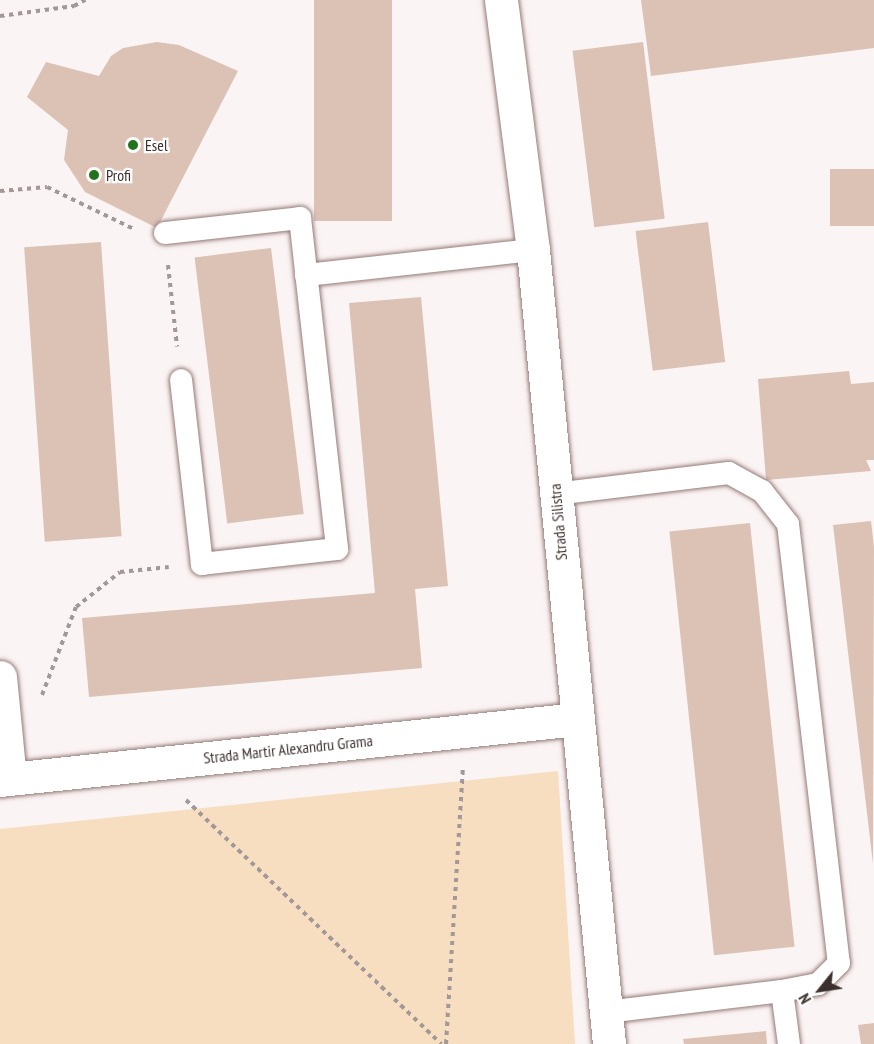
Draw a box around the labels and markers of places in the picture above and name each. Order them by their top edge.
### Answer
place label: Esel [145,135,168,155]
marker: Esel [126,138,140,152]
place label: Profi [106,165,131,185]
marker: Profi [87,168,101,182]

